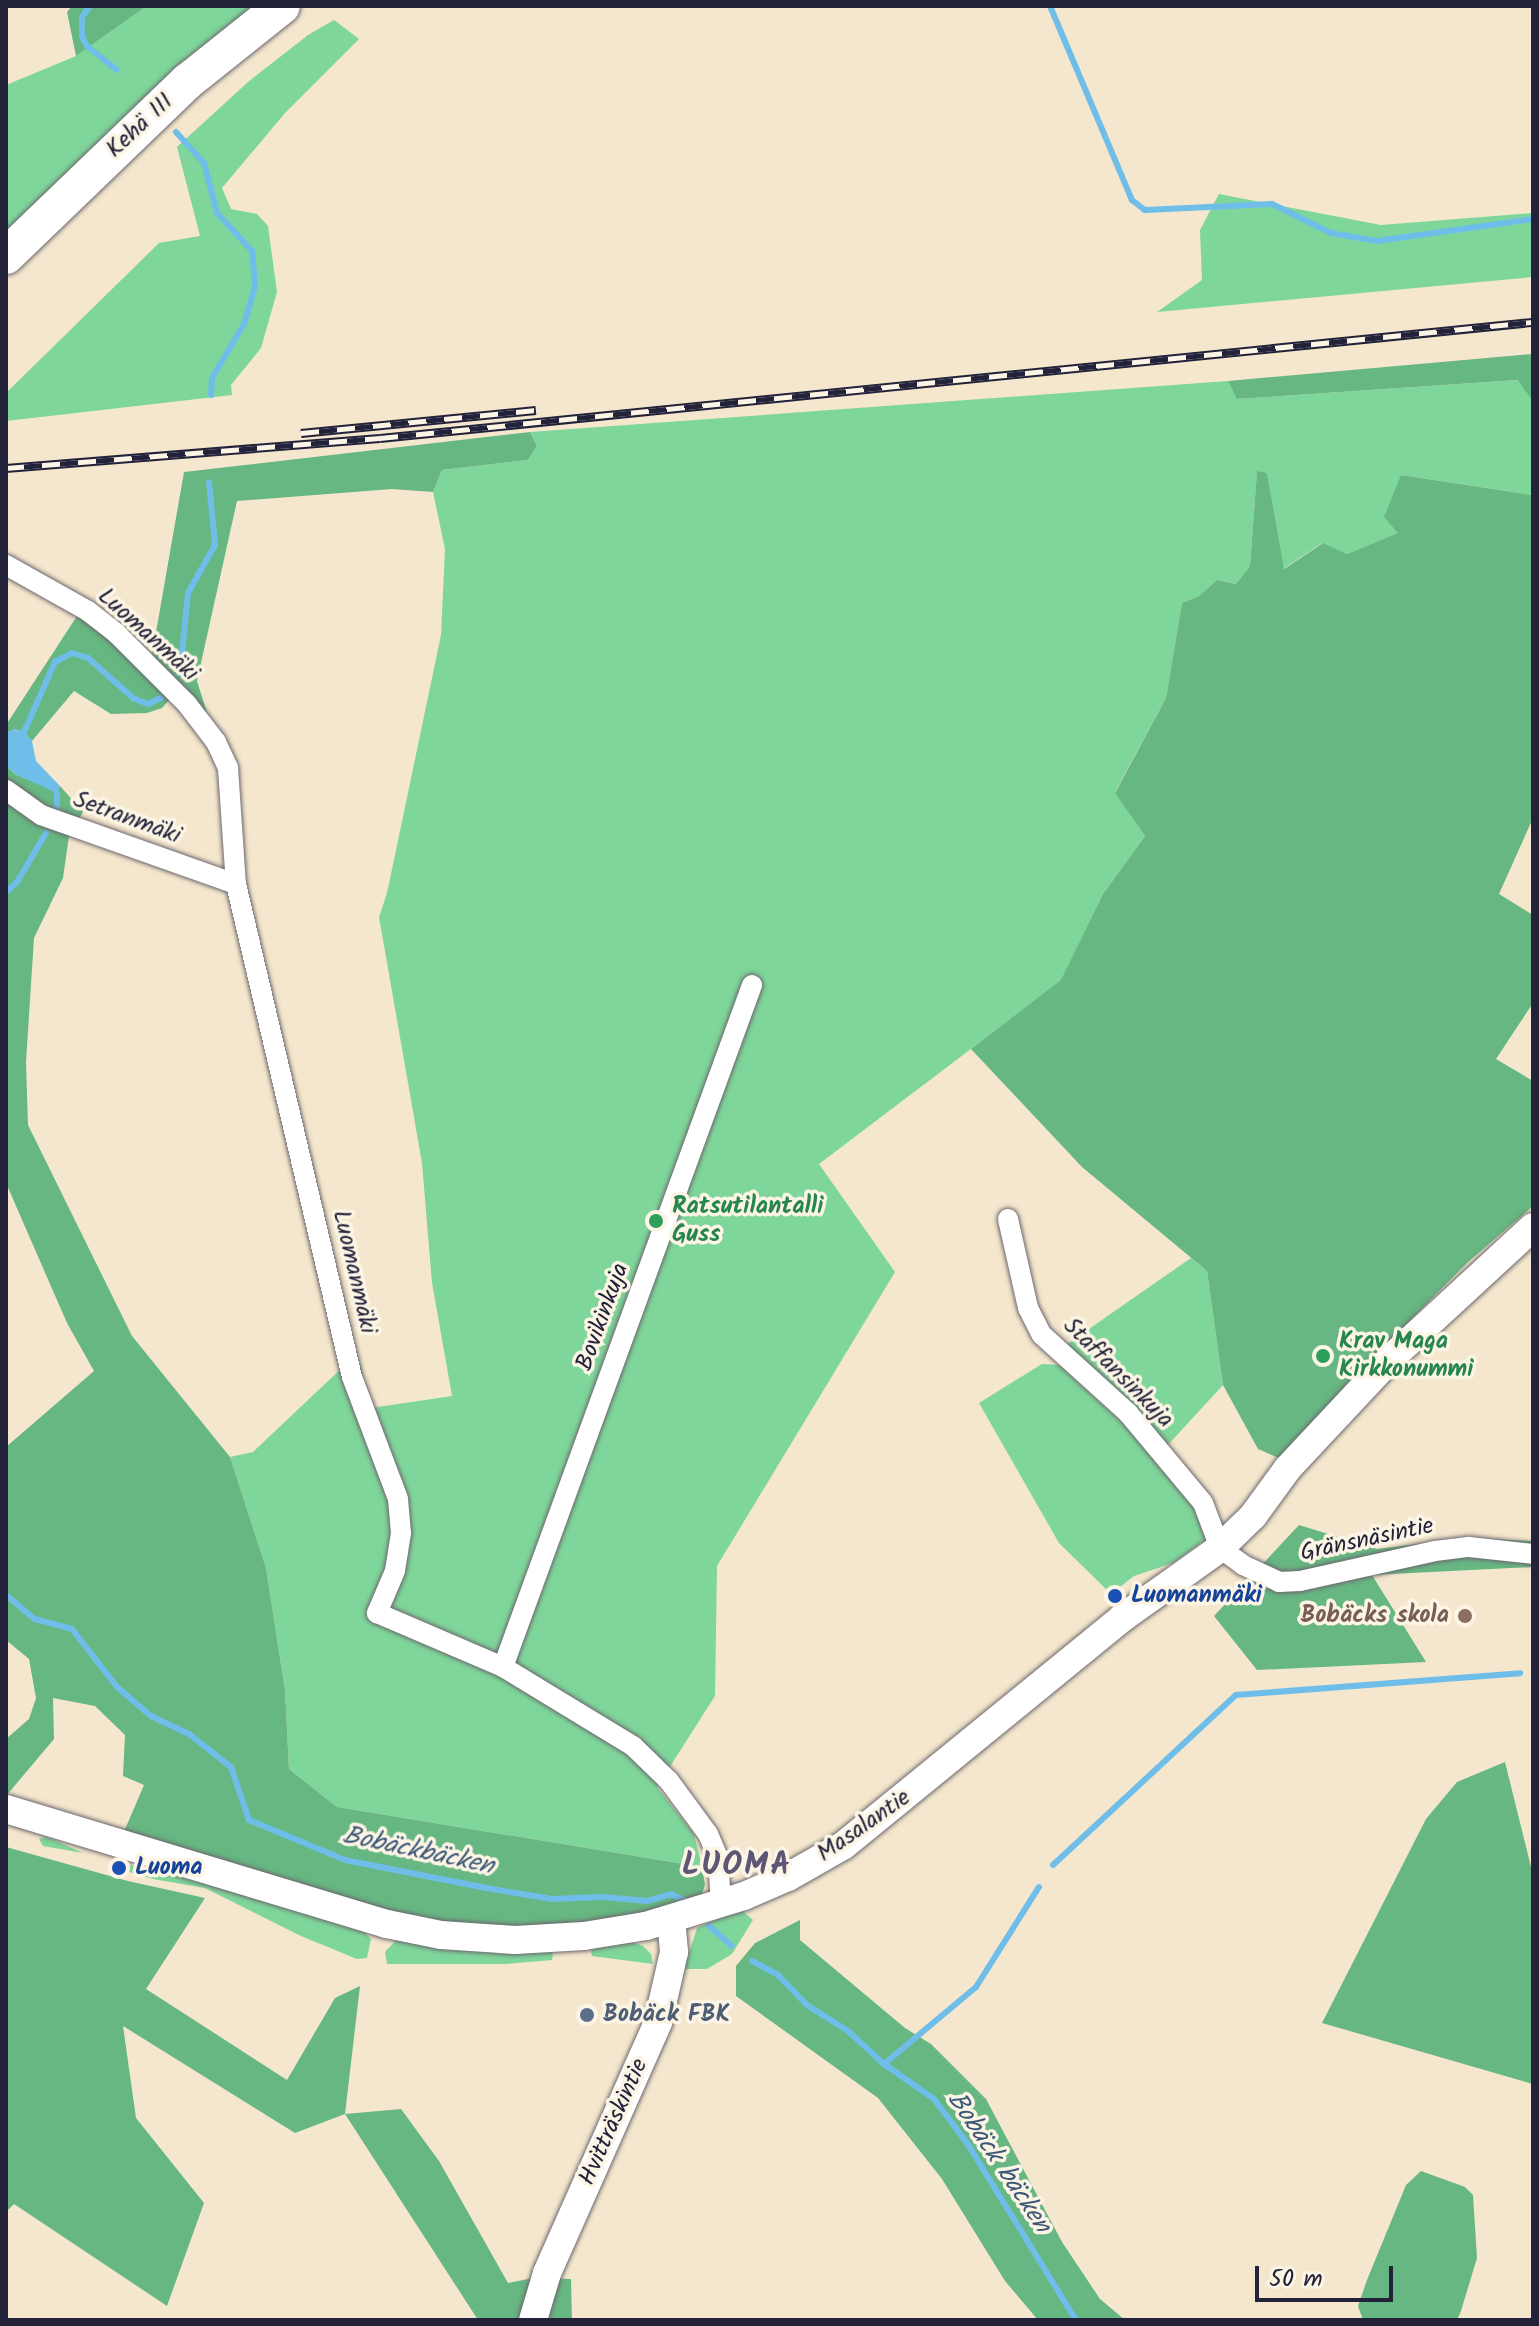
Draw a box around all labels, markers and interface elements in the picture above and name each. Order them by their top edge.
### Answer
street label: Kehä III [101,88,179,164]
street label: Luomanmäki [92,582,204,688]
street label: Setranmäki [69,785,185,851]
place label: Ratsutilantalli Guss [672,1193,823,1249]
street label: Luomanmäki [326,1207,382,1337]
marker: Ratsutilantalli Guss [647,1212,665,1230]
street label: Bovikinkuja [570,1259,636,1375]
street label: Staffansinkuja [1057,1312,1179,1434]
place label: Krav Maga Kirkkonummi [1339,1328,1473,1384]
marker: Krav Maga Kirkkonummi [1314,1347,1332,1365]
street label: Gränsnäsintie [1298,1512,1436,1568]
place label: Luomanmäki [1131,1582,1262,1610]
marker: Luomanmäki [1106,1587,1124,1605]
place label: Bobäcks skola [1300,1602,1449,1630]
marker: Bobäcks skola [1456,1607,1474,1625]
street label: Masalantie [812,1783,916,1869]
water label: Bobäckbäcken [340,1821,496,1883]
district label: LUOMA [682,1847,792,1885]
place label: Luoma [135,1854,203,1882]
marker: Luoma [110,1859,128,1877]
place label: Bobäck FBK [603,2001,730,2029]
marker: Bobäck FBK [578,2006,596,2024]
street label: Hvitträskintie [573,2054,655,2190]
water label: Bobäck bäcken [939,2086,1057,2240]
scale bar [1259,2250,1397,2300]
text: 50 m [1269,2260,1323,2299]

